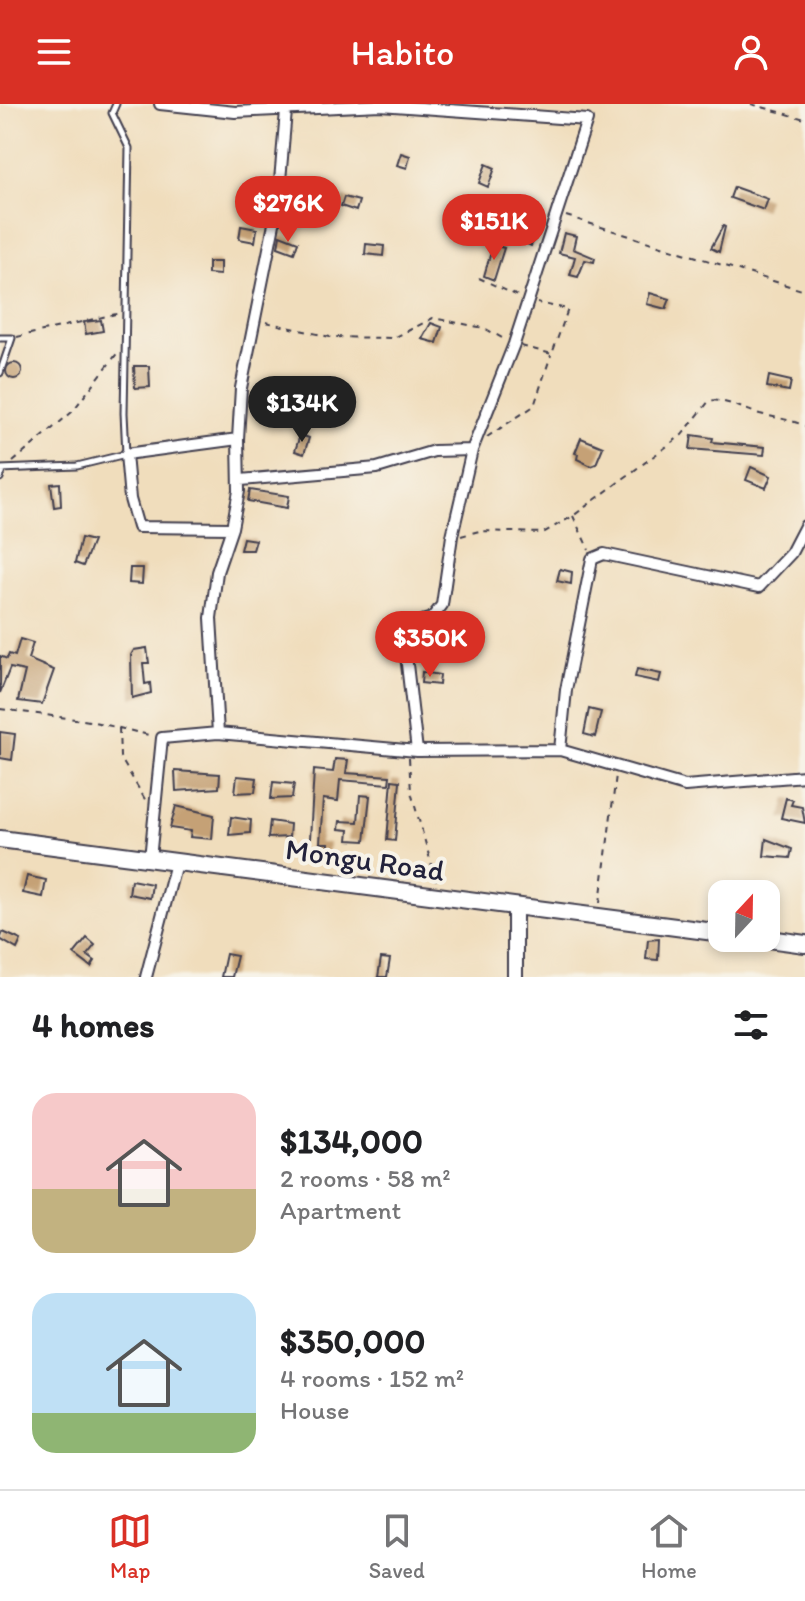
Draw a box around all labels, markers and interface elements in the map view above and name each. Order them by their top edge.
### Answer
icon: menu [32,30,76,74]
icon: person [729,30,773,74]
text: Habito [351,31,454,74]
pin: $276K [232,176,344,244]
text: $276K [253,186,323,218]
pin: $151K [438,194,550,262]
text: $151K [460,204,528,236]
pin: $134K [246,376,358,444]
text: $134K [266,386,338,418]
pin: $350K [374,611,486,679]
text: $350K [393,621,467,653]
street label: Mongu Road [283,830,447,889]
north arrow [708,880,780,952]
map controls [708,880,780,952]
icon: filters [729,1003,773,1047]
text: 4 homes [32,1005,155,1046]
text: $134,000 [280,1121,423,1162]
icon: home [96,1125,192,1221]
text: 2 rooms · 58 m² [280,1162,451,1194]
text: Apartment [280,1194,401,1226]
text: $350,000 [280,1321,425,1362]
icon: home [96,1325,192,1421]
text: 4 rooms · 152 m² [280,1362,464,1394]
text: House [280,1394,350,1426]
tab: Map [108,1509,152,1584]
tab: Saved [369,1509,425,1584]
tab: Home [641,1509,697,1584]

